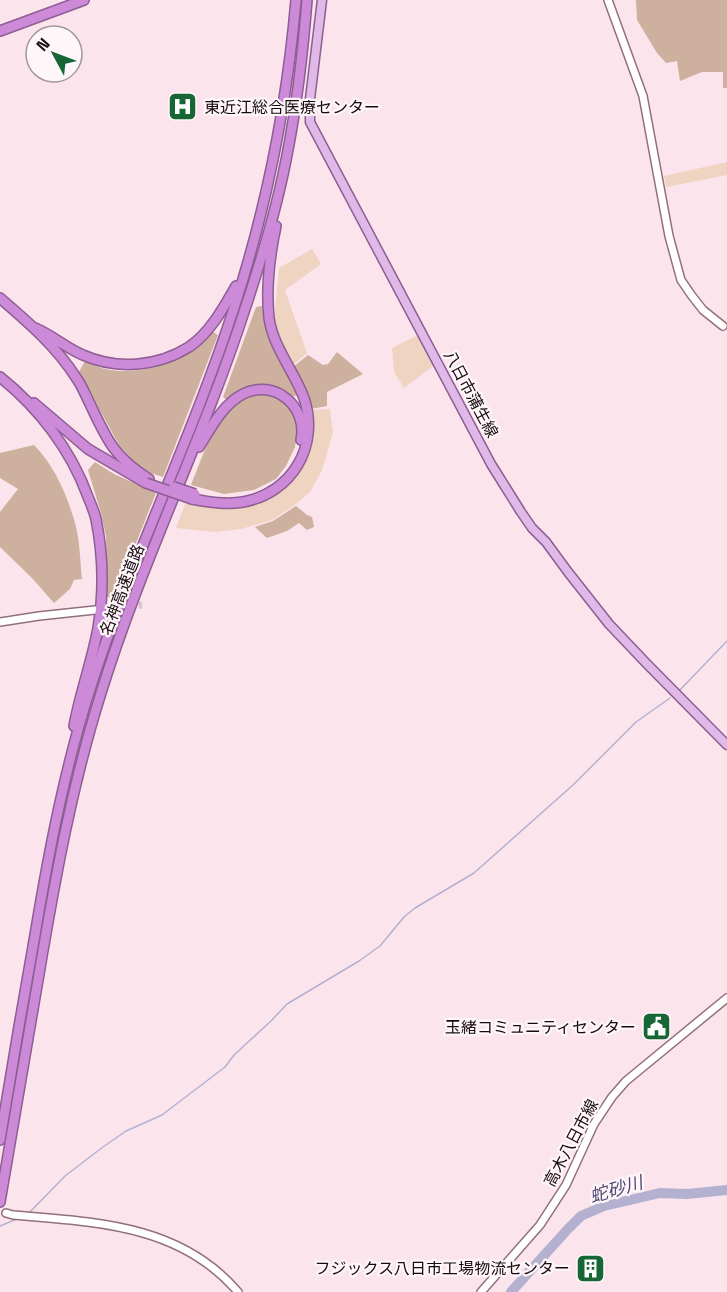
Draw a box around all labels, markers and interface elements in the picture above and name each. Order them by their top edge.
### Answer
north arrow [24,24,84,84]
text: N [32,34,55,55]
hospital icon: 東近江総合医療センター [167,91,199,123]
place label: 東近江総合医療センター [204,97,380,118]
street label: 八日市蒲生線 [439,347,503,441]
street label: 名神高速道路 [95,541,149,639]
public building icon: 玉緒コミュニティセンター [641,1011,673,1043]
place label: 玉緒コミュニティセンター [445,1017,636,1038]
street label: 高木八日市線 [539,1096,603,1190]
water label: 蛇砂川 [587,1170,647,1207]
building icon: フジックス八日市工場物流センター [575,1252,607,1284]
place label: フジックス八日市工場物流センター [314,1258,570,1279]

